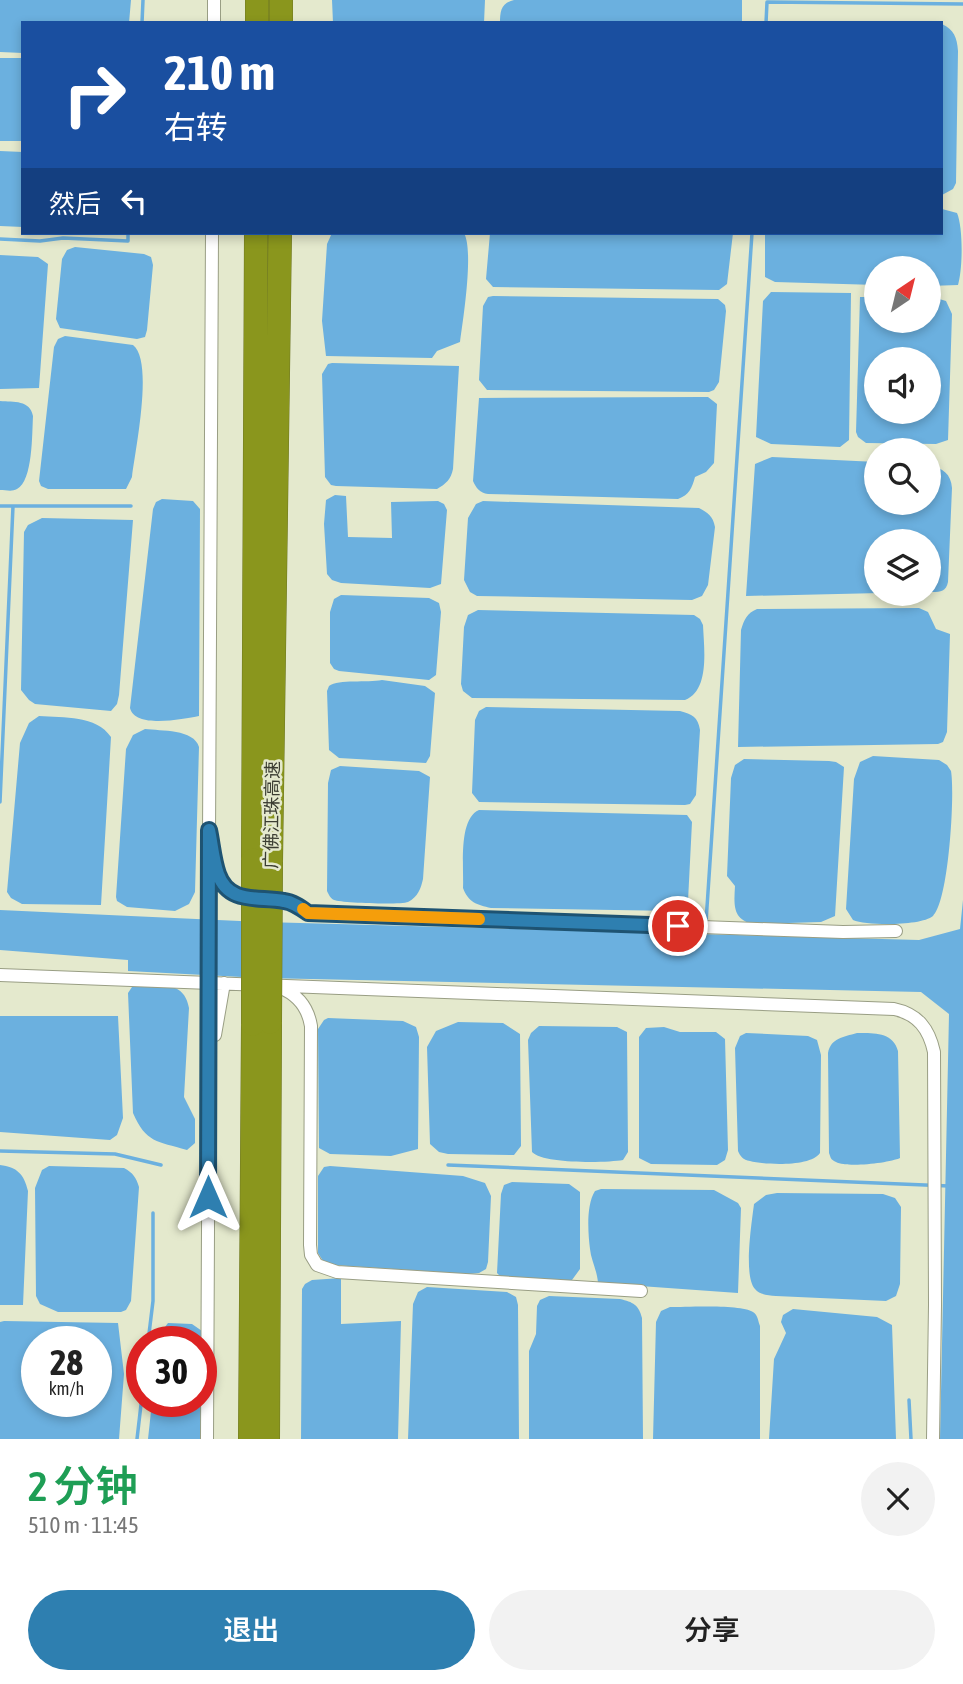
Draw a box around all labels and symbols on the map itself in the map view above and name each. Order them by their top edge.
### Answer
north arrow [864,256,942,332]
street label: 广佛江珠高速 [260,761,283,869]
pin [648,896,708,956]
position arrow [171,1160,245,1234]
speed limit sign: 30 [126,1326,217,1417]

